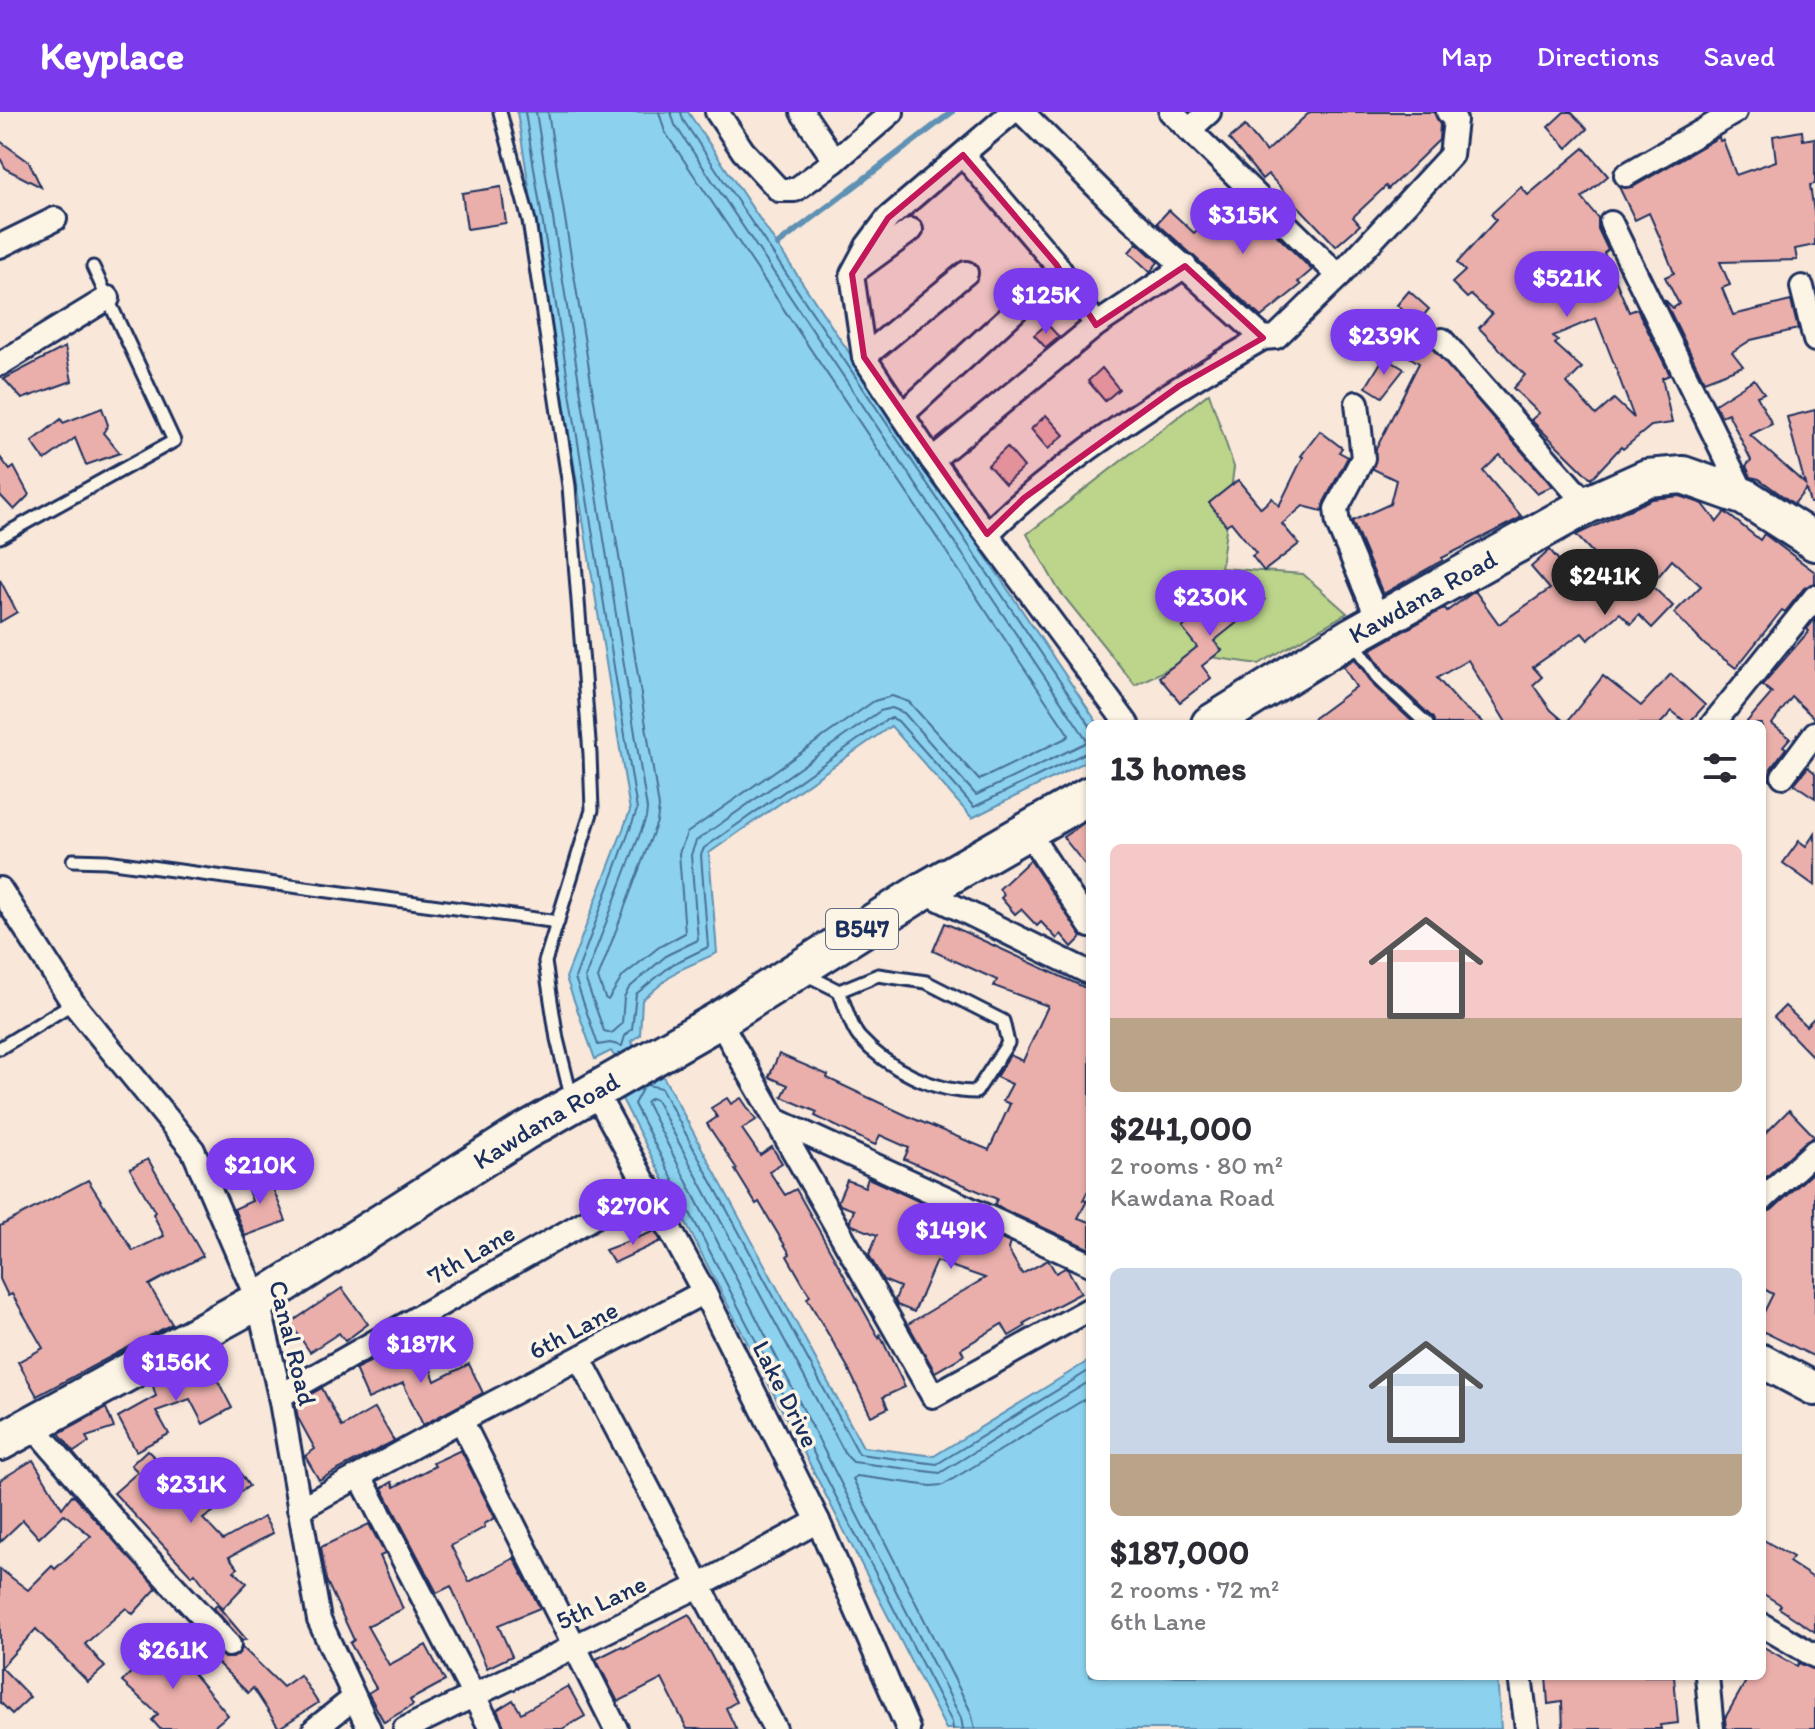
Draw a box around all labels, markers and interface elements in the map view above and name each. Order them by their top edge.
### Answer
text: Keyplace [40,33,184,79]
text: Map [1441,39,1492,73]
text: Directions [1536,39,1660,73]
text: Saved [1704,39,1775,73]
pin: $315K [1187,188,1299,256]
text: $315K [1208,198,1278,230]
pin: $521K [1511,251,1623,319]
text: $521K [1532,261,1602,293]
pin: $125K [990,268,1102,336]
text: $125K [1011,278,1081,310]
pin: $239K [1328,309,1440,377]
text: $239K [1348,319,1420,351]
street label: Kawdana Road [1343,542,1503,651]
pin: $241K [1549,549,1661,617]
text: $241K [1569,559,1641,591]
pin: $230K [1154,570,1266,638]
text: $230K [1173,580,1247,612]
icon: filters [1698,746,1742,790]
text: 13 homes [1110,748,1246,789]
icon: home [1354,896,1498,1040]
road number: B547 [826,909,898,949]
street label: Kawdana Road [467,1064,625,1176]
text: $241,000 [1110,1108,1252,1149]
pin: $210K [204,1138,316,1206]
text: $210K [224,1148,296,1180]
text: 2 rooms · 80 m² [1110,1149,1283,1181]
pin: $270K [577,1179,689,1247]
text: Kawdana Road [1110,1181,1275,1213]
text: $270K [597,1189,669,1221]
pin: $149K [895,1203,1007,1271]
text: $149K [915,1213,987,1245]
street label: 7th Lane [422,1216,520,1292]
street label: Canal Road [262,1277,324,1409]
street label: 6th Lane [523,1293,623,1367]
pin: $187K [365,1317,477,1385]
icon: home [1354,1320,1498,1464]
text: $187K [386,1327,456,1359]
pin: $156K [120,1335,232,1403]
street label: Lake Drive [745,1335,827,1453]
text: $156K [141,1345,211,1377]
pin: $231K [135,1457,247,1525]
text: $231K [156,1467,226,1499]
text: $187,000 [1110,1532,1249,1573]
street label: 5th Lane [551,1567,651,1637]
text: 2 rooms · 72 m² [1110,1573,1279,1605]
text: 6th Lane [1110,1605,1206,1637]
pin: $261K [117,1623,229,1691]
text: $261K [138,1633,208,1665]

